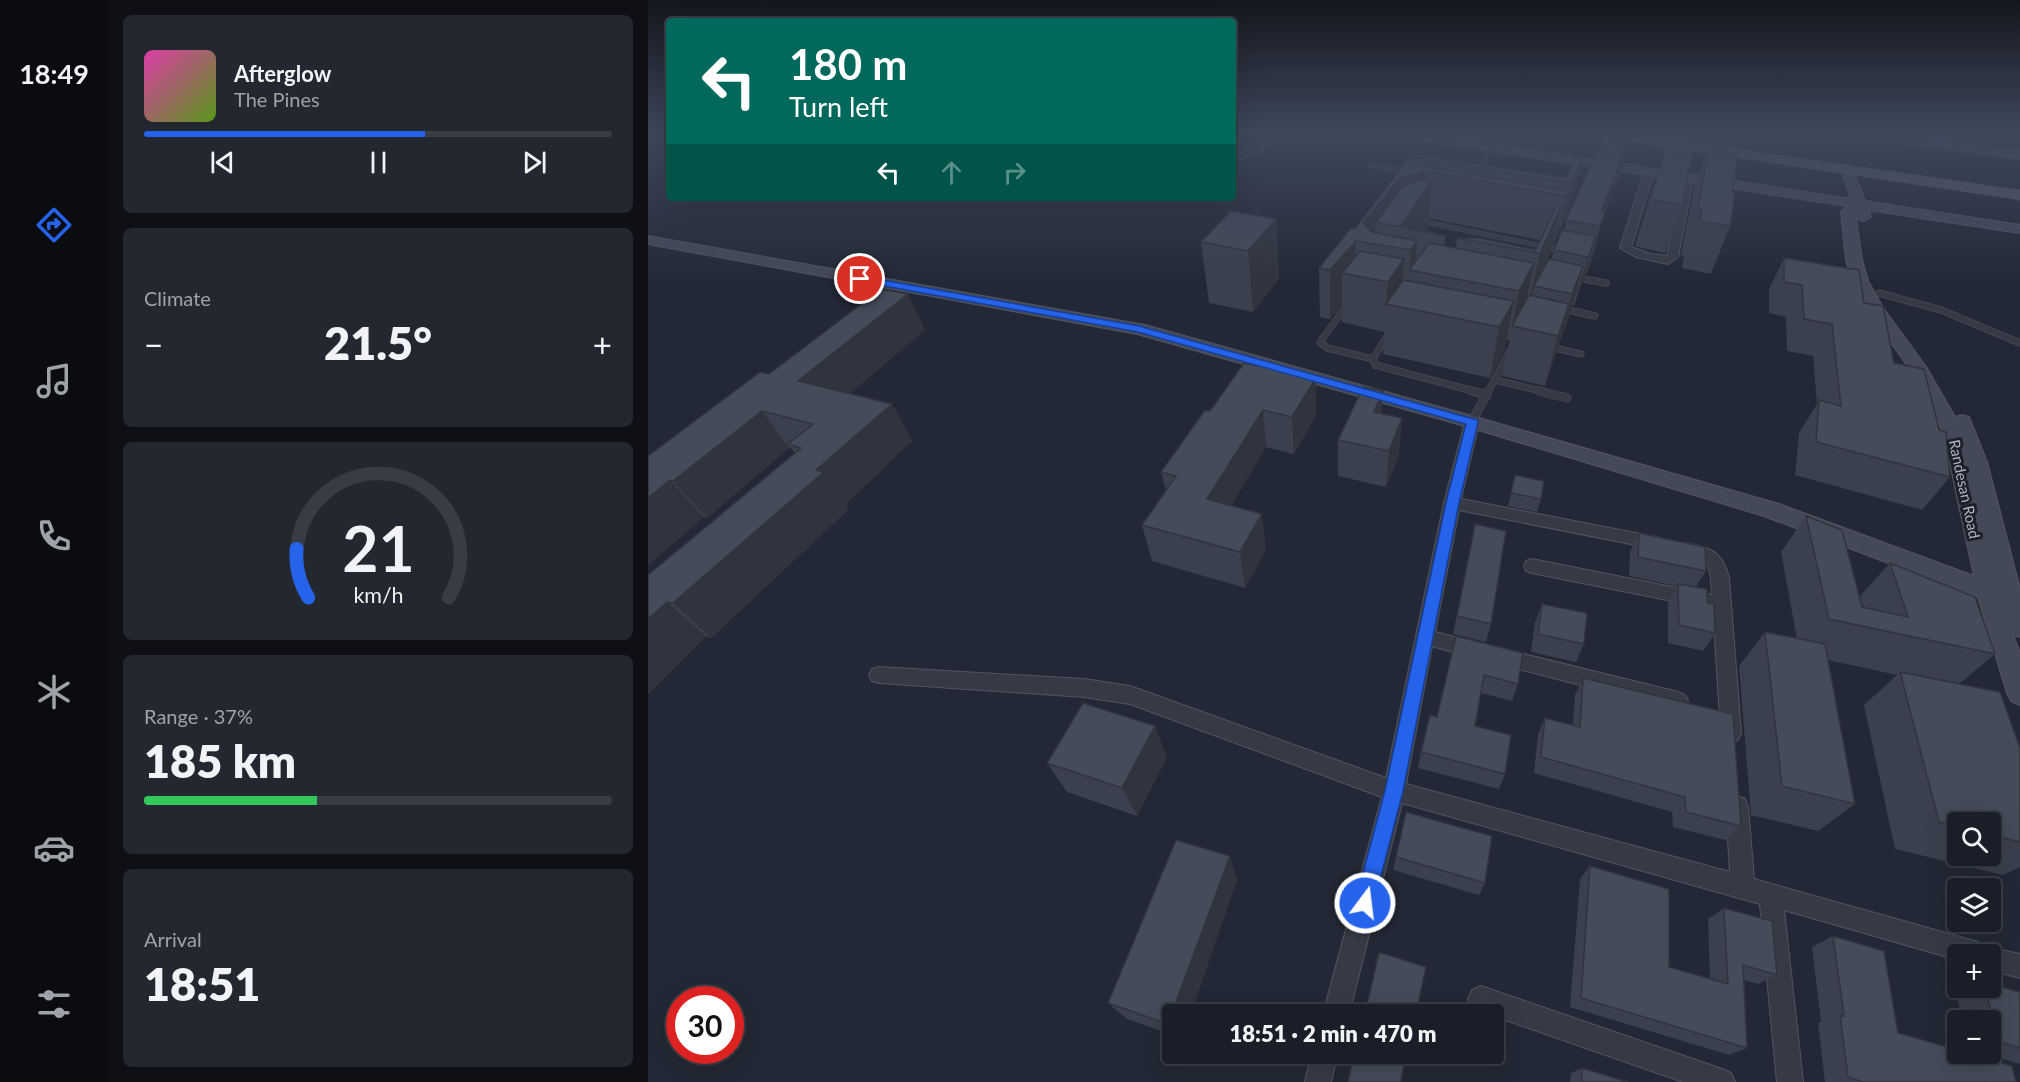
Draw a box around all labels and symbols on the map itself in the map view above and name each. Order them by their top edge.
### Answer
pin [834,253,885,304]
street label: Randesan Road [1946,438,1984,540]
position arrow [1333,871,1397,935]
speed limit sign: 30 [666,986,744,1064]

